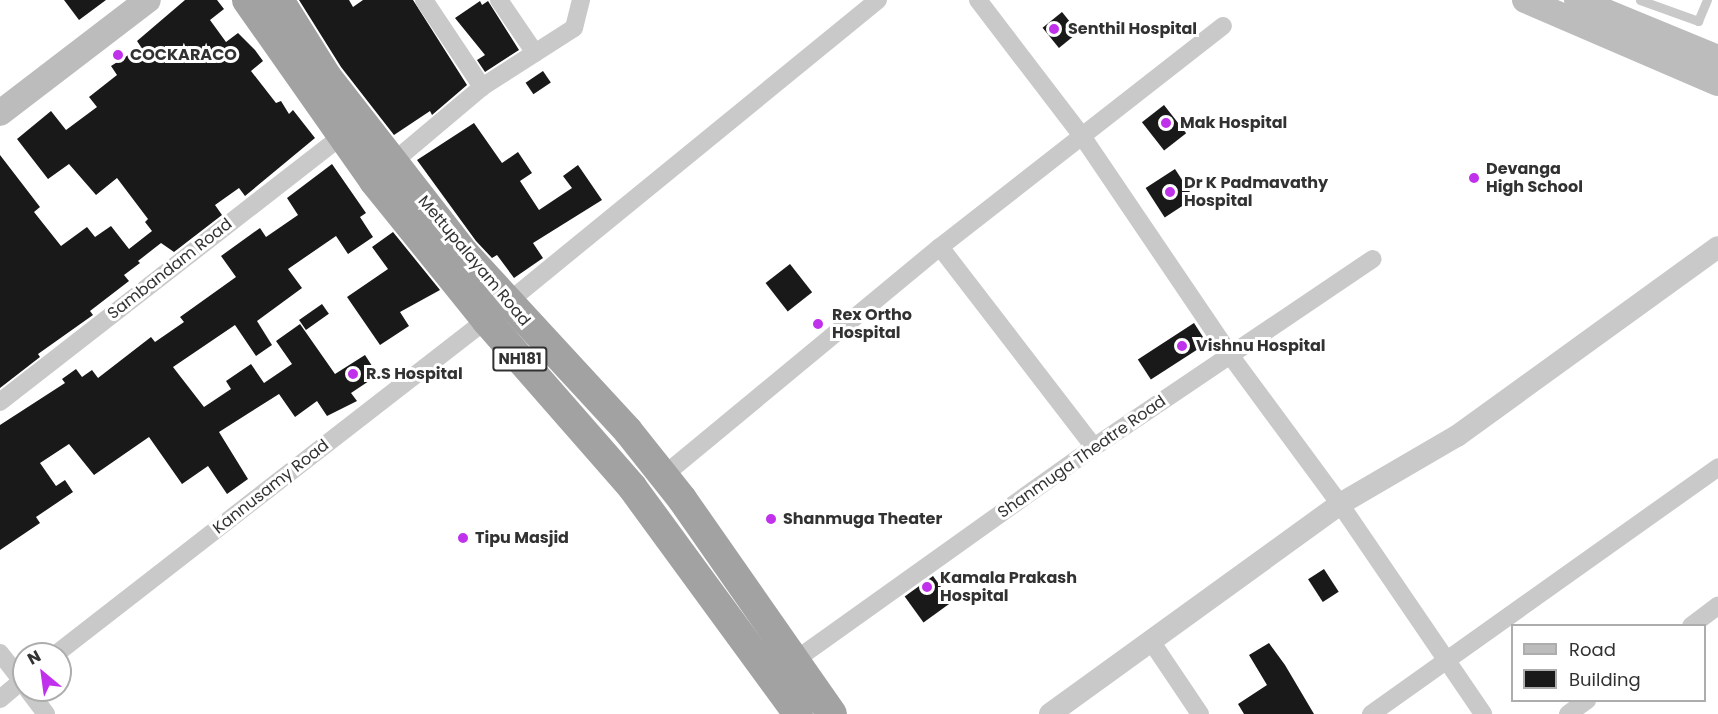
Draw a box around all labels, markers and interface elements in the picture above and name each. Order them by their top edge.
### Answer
place label: Senthil Hospital [1068,19,1197,39]
marker: Senthil Hospital [1045,20,1063,38]
place label: COCKARACO [130,45,237,65]
marker: COCKARACO [111,48,125,62]
place label: Mak Hospital [1180,113,1287,133]
marker: Mak Hospital [1157,114,1175,132]
place label: Devanga High School [1486,159,1583,197]
marker: Devanga High School [1467,171,1481,185]
place label: Dr K Padmavathy Hospital [1184,173,1328,211]
marker: Dr K Padmavathy Hospital [1161,183,1179,201]
street label: Mettupalayam Road [414,192,534,330]
street label: Sambandam Road [104,214,236,324]
place label: Rex Ortho Hospital [832,305,912,343]
marker: Rex Ortho Hospital [809,315,827,333]
place label: Vishnu Hospital [1196,336,1326,356]
marker: Vishnu Hospital [1173,337,1191,355]
road number: NH181 [492,347,548,371]
place label: R.S Hospital [366,364,463,384]
marker: R.S Hospital [344,365,362,383]
street label: Shanmuga Theatre Road [994,392,1170,522]
street label: Kannusamy Road [209,436,333,538]
place label: Shanmuga Theater [783,509,942,529]
marker: Shanmuga Theater [764,512,778,526]
place label: Tipu Masjid [475,528,569,548]
marker: Tipu Masjid [456,531,470,545]
place label: Kamala Prakash Hospital [940,568,1077,606]
marker: Kamala Prakash Hospital [918,578,936,596]
legend [1511,624,1706,702]
text: Road [1569,637,1616,662]
north arrow [12,642,72,702]
text: N [23,645,45,671]
text: Building [1569,667,1641,692]

